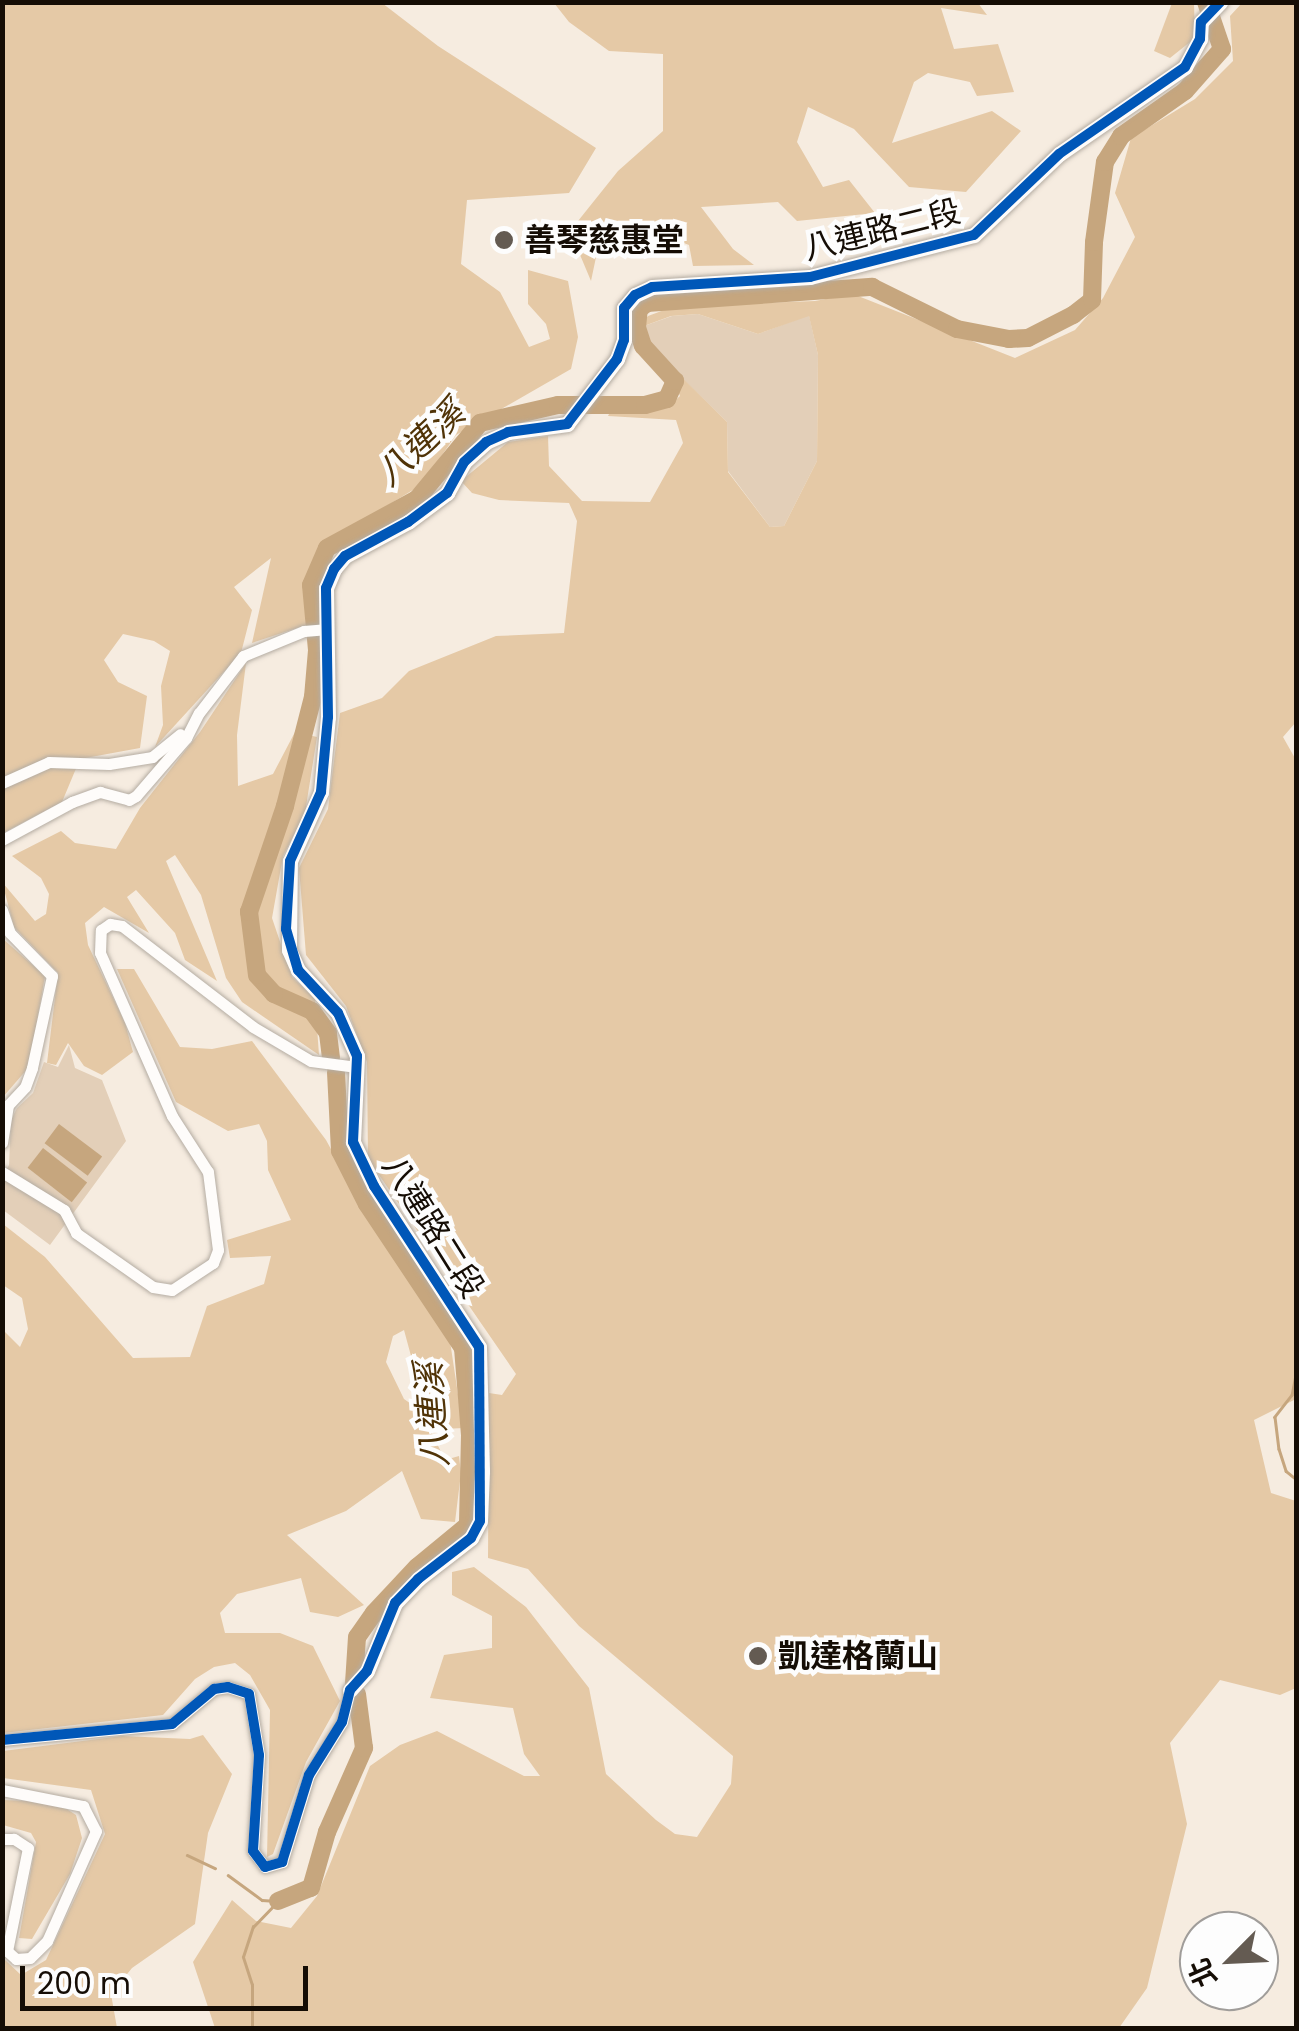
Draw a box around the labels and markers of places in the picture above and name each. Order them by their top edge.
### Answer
place label: 善琴慈惠堂 [524,221,684,259]
marker: 善琴慈惠堂 [493,229,515,251]
place label: 凱達格蘭山 [778,1637,938,1675]
marker: 凱達格蘭山 [747,1645,769,1667]

